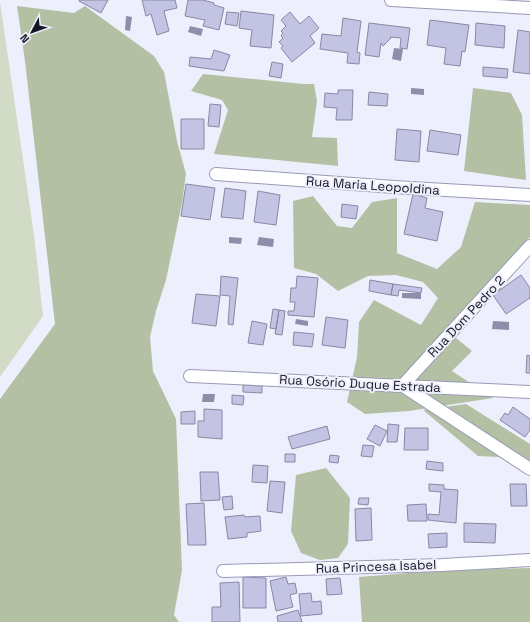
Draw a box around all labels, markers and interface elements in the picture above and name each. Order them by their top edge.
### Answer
north arrow [12,12,52,52]
text: N [17,31,32,46]
street label: Rua Maria Leopoldina [306,172,441,199]
street label: Rua Dom Pedro 2 [424,272,509,361]
street label: Rua Osório Duque Estrada [279,371,442,396]
street label: Rua Princesa Isabel [315,556,437,577]

